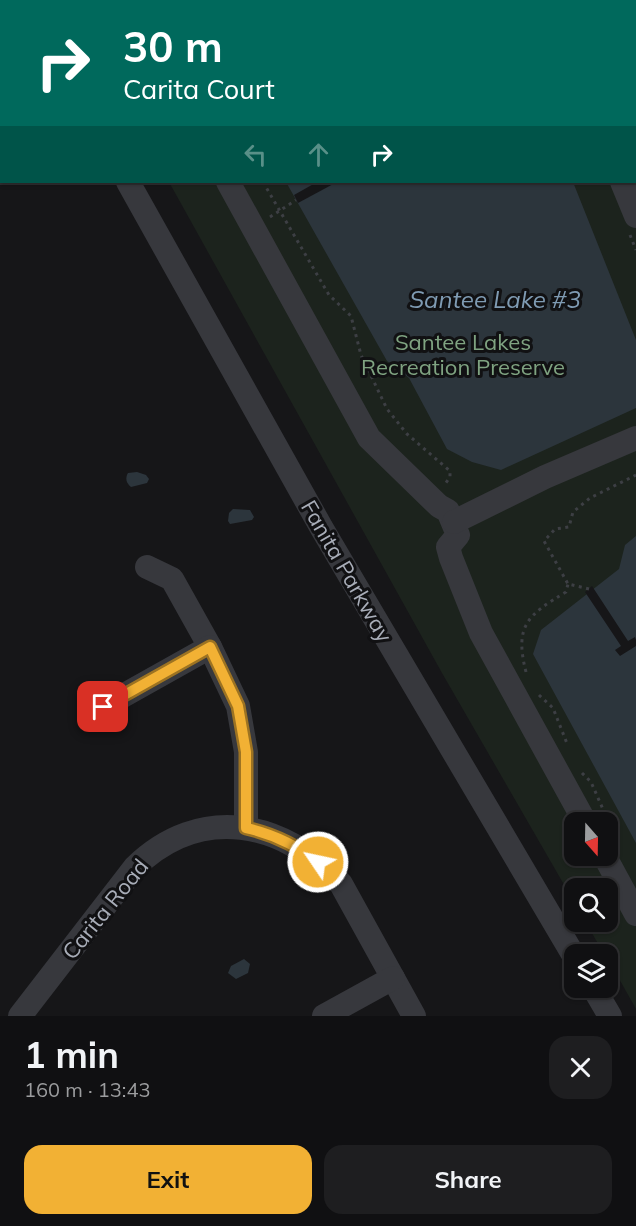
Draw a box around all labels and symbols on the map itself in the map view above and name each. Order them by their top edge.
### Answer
water label: Santee Lake #3 [409,284,581,314]
park label: Santee Lakes Recreation Preserve [361,328,565,381]
street label: Fanita Parkway [295,495,399,647]
pin [77,681,128,732]
north arrow [564,812,618,866]
position arrow [286,830,350,894]
street label: Carita Road [56,853,154,965]

